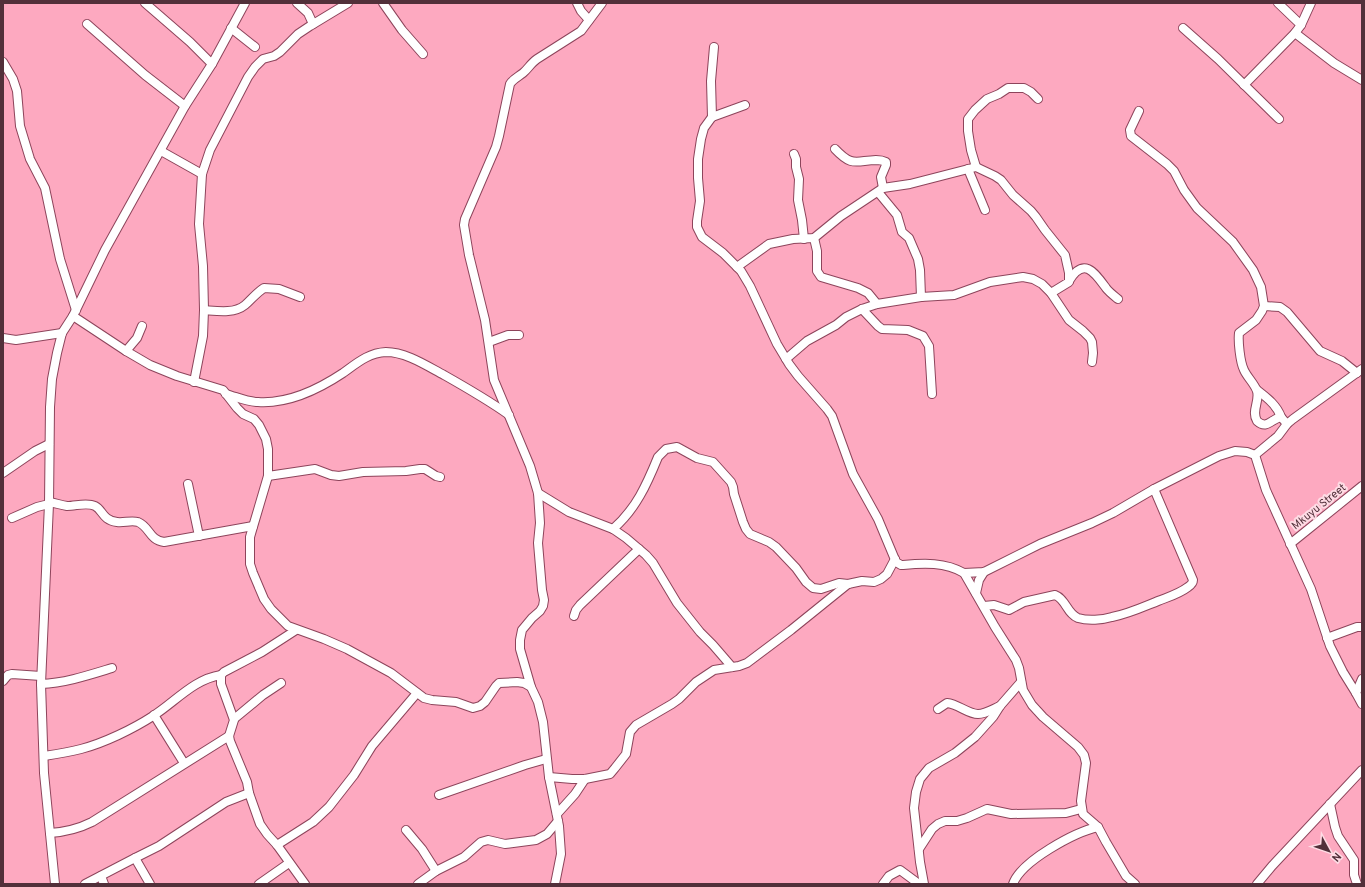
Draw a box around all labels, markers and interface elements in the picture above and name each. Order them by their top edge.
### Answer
street label: Mkuyu Street [1289,481,1349,533]
north arrow [1309,831,1349,871]
text: N [1328,849,1344,864]

